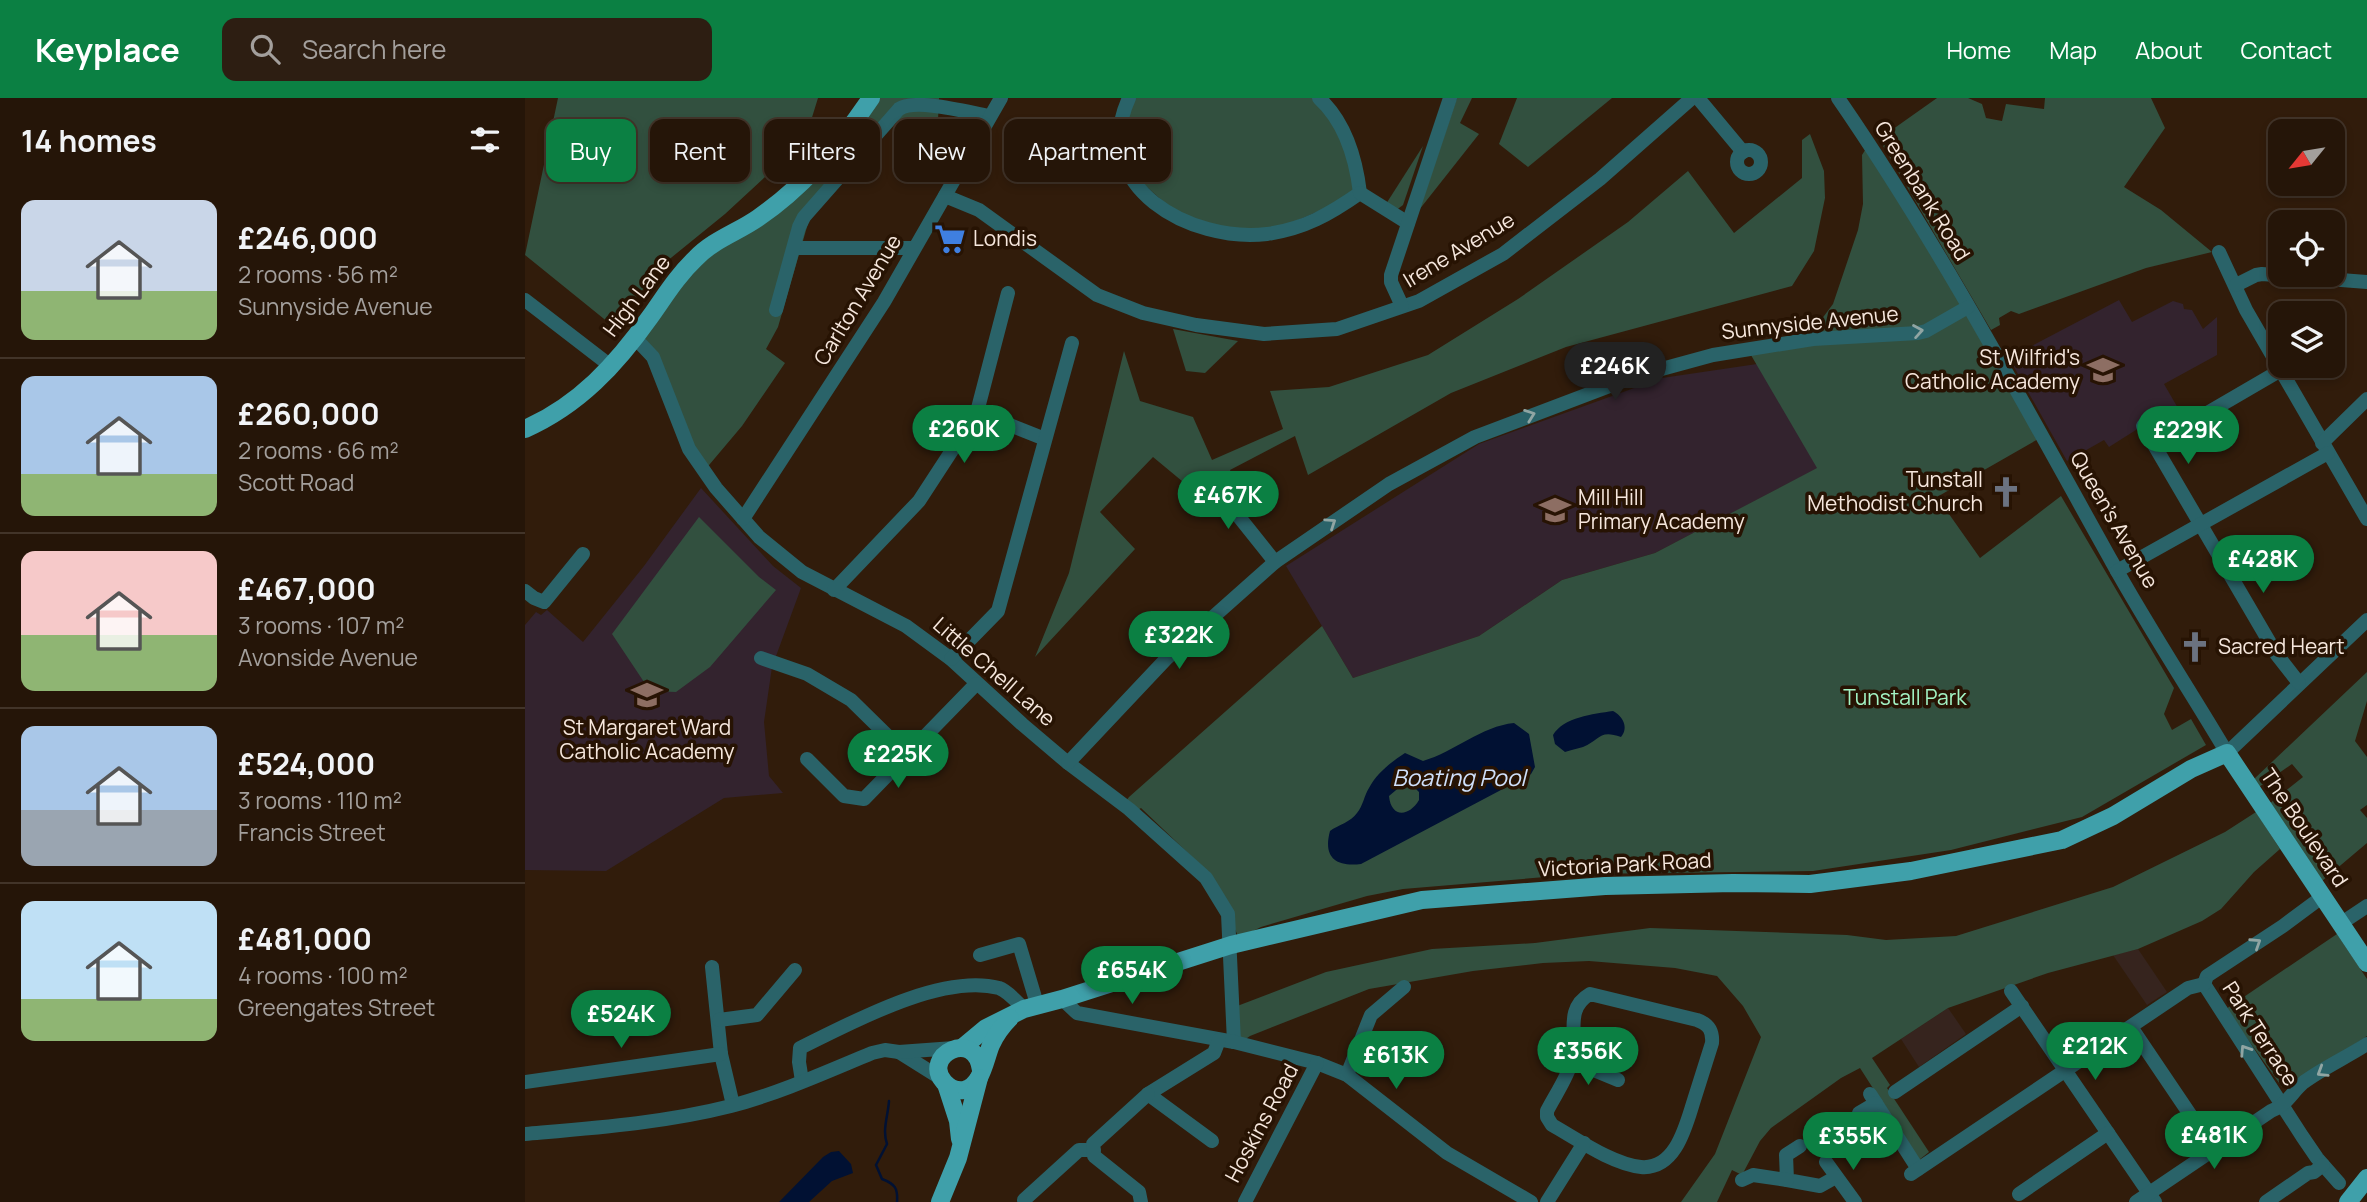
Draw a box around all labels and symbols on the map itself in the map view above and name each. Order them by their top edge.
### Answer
street label: Greenbank Road [1869,115,1977,266]
north arrow [2268,119,2345,196]
street label: Irene Avenue [1398,205,1519,293]
supermarket icon: Londis [933,222,967,256]
place label: Londis [973,224,1037,252]
street label: Carlton Avenue [807,229,907,370]
street label: High Lane [596,249,676,342]
street label: Sunnyside Avenue [1720,299,1900,345]
one-way arrow [1912,324,1923,339]
pin: £246K [1566,342,1664,402]
place label: St Wilfrid's Catholic Academy [1905,343,2080,395]
school or university icon: St Wilfrid's Catholic Academy [2086,353,2120,387]
pin: £260K [915,406,1013,465]
pin: £229K [2139,406,2237,466]
one-way arrow [1524,409,1536,423]
street label: Queen's Avenue [2064,446,2165,593]
place label: Tunstall Methodist Church [1807,465,1983,517]
pin: £467K [1179,472,1277,531]
church icon: Tunstall Methodist Church [1989,475,2023,509]
place label: Mill Hill Primary Academy [1578,483,1745,535]
school or university icon: Mill Hill Primary Academy [1538,493,1572,527]
one-way arrow [1323,518,1336,531]
pin: £428K [2214,536,2312,595]
street label: Little Chell Lane [928,610,1062,732]
pin: £322K [1130,612,1228,671]
church icon: Sacred Heart [2178,630,2212,664]
place label: Sacred Heart [2218,632,2345,660]
school or university icon: St Margaret Ward Catholic Academy [630,678,664,712]
park label: Tunstall Park [1843,683,1967,711]
place label: St Margaret Ward Catholic Academy [559,713,735,765]
pin: £225K [849,730,947,790]
water label: Boating Pool [1392,761,1528,793]
street label: The Boulevard [2255,763,2355,892]
street label: Victoria Park Road [1538,845,1712,883]
one-way arrow [2248,939,2261,952]
pin: £654K [1083,946,1181,1006]
street label: Park Terrace [2217,976,2305,1091]
pin: £524K [572,990,670,1050]
pin: £212K [2046,1023,2144,1082]
pin: £356K [1539,1028,1637,1087]
pin: £613K [1347,1032,1445,1091]
one-way arrow [2240,1044,2253,1057]
street label: Hoskins Road [1218,1058,1304,1187]
one-way arrow [2316,1063,2329,1076]
pin: £355K [1804,1112,1902,1172]
pin: £481K [2165,1112,2263,1171]

